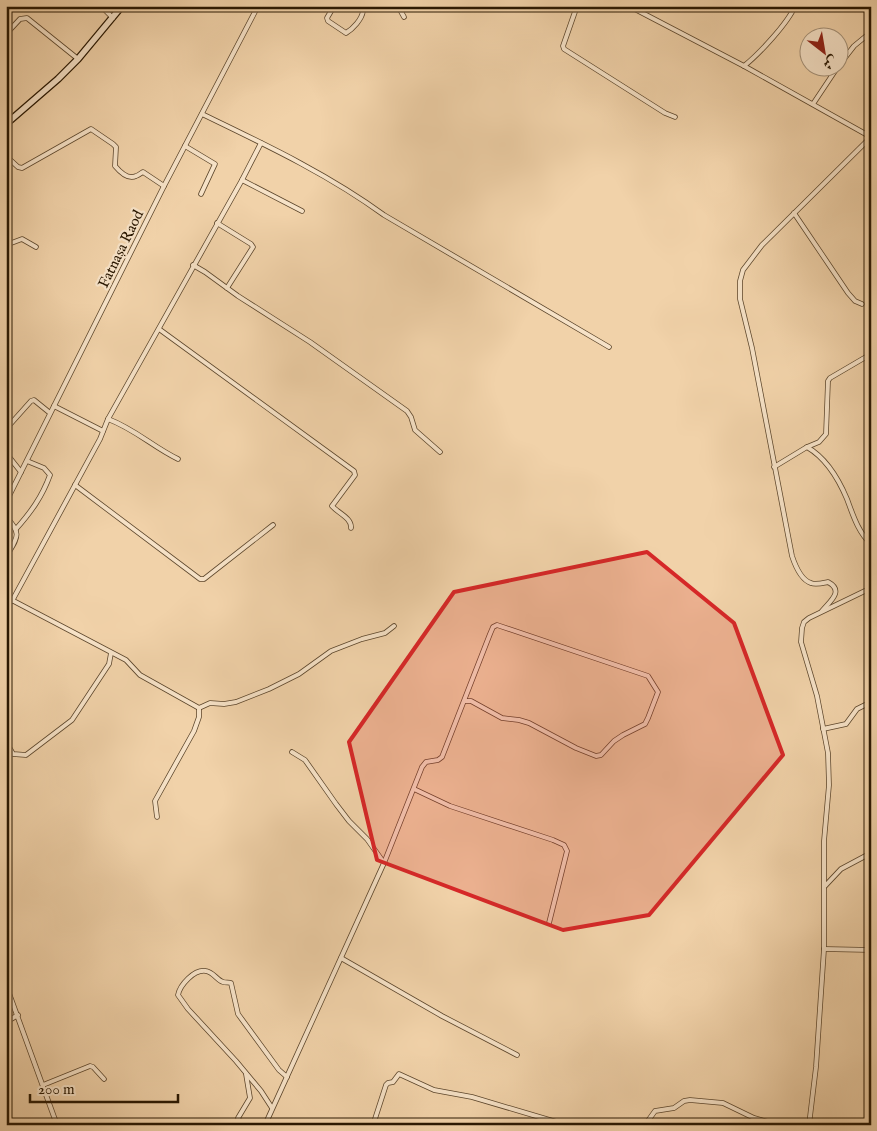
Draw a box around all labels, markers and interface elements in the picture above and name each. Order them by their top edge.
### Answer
north arrow [800,28,850,78]
text: ش [819,51,841,74]
street label: Fatnaṣa Raod [94,206,148,291]
scale bar [30,1071,178,1103]
text: 200 m [38,1080,75,1099]

